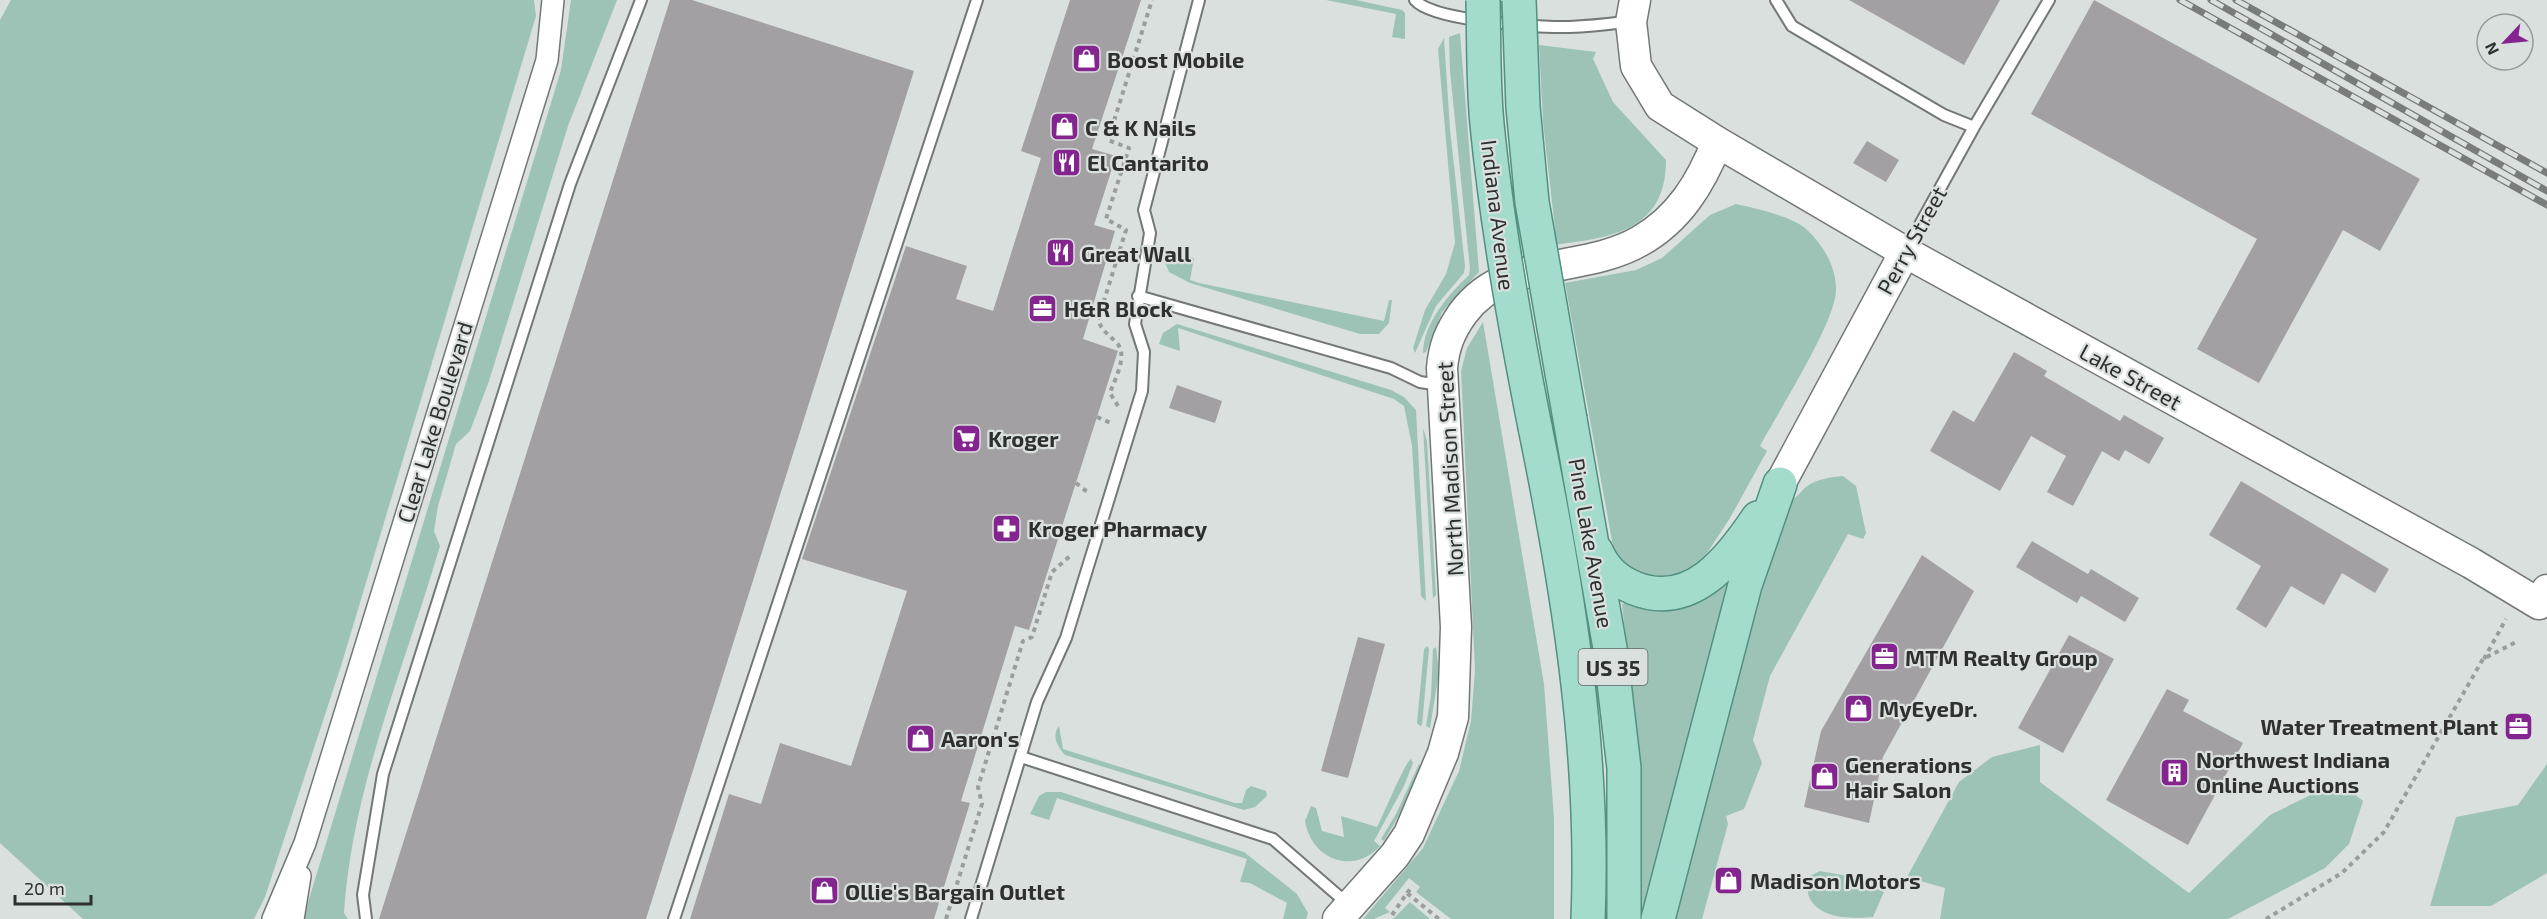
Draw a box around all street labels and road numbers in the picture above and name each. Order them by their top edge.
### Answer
street label: Indiana Avenue [1477,138,1521,292]
street label: Perry Street [1871,181,1951,299]
street label: Clear Lake Boulevard [391,318,477,526]
street label: Lake Street [2076,337,2186,415]
street label: North Madison Street [1430,361,1468,577]
street label: Pine Lake Avenue [1564,456,1620,630]
road number: US 35 [1578,649,1648,685]

